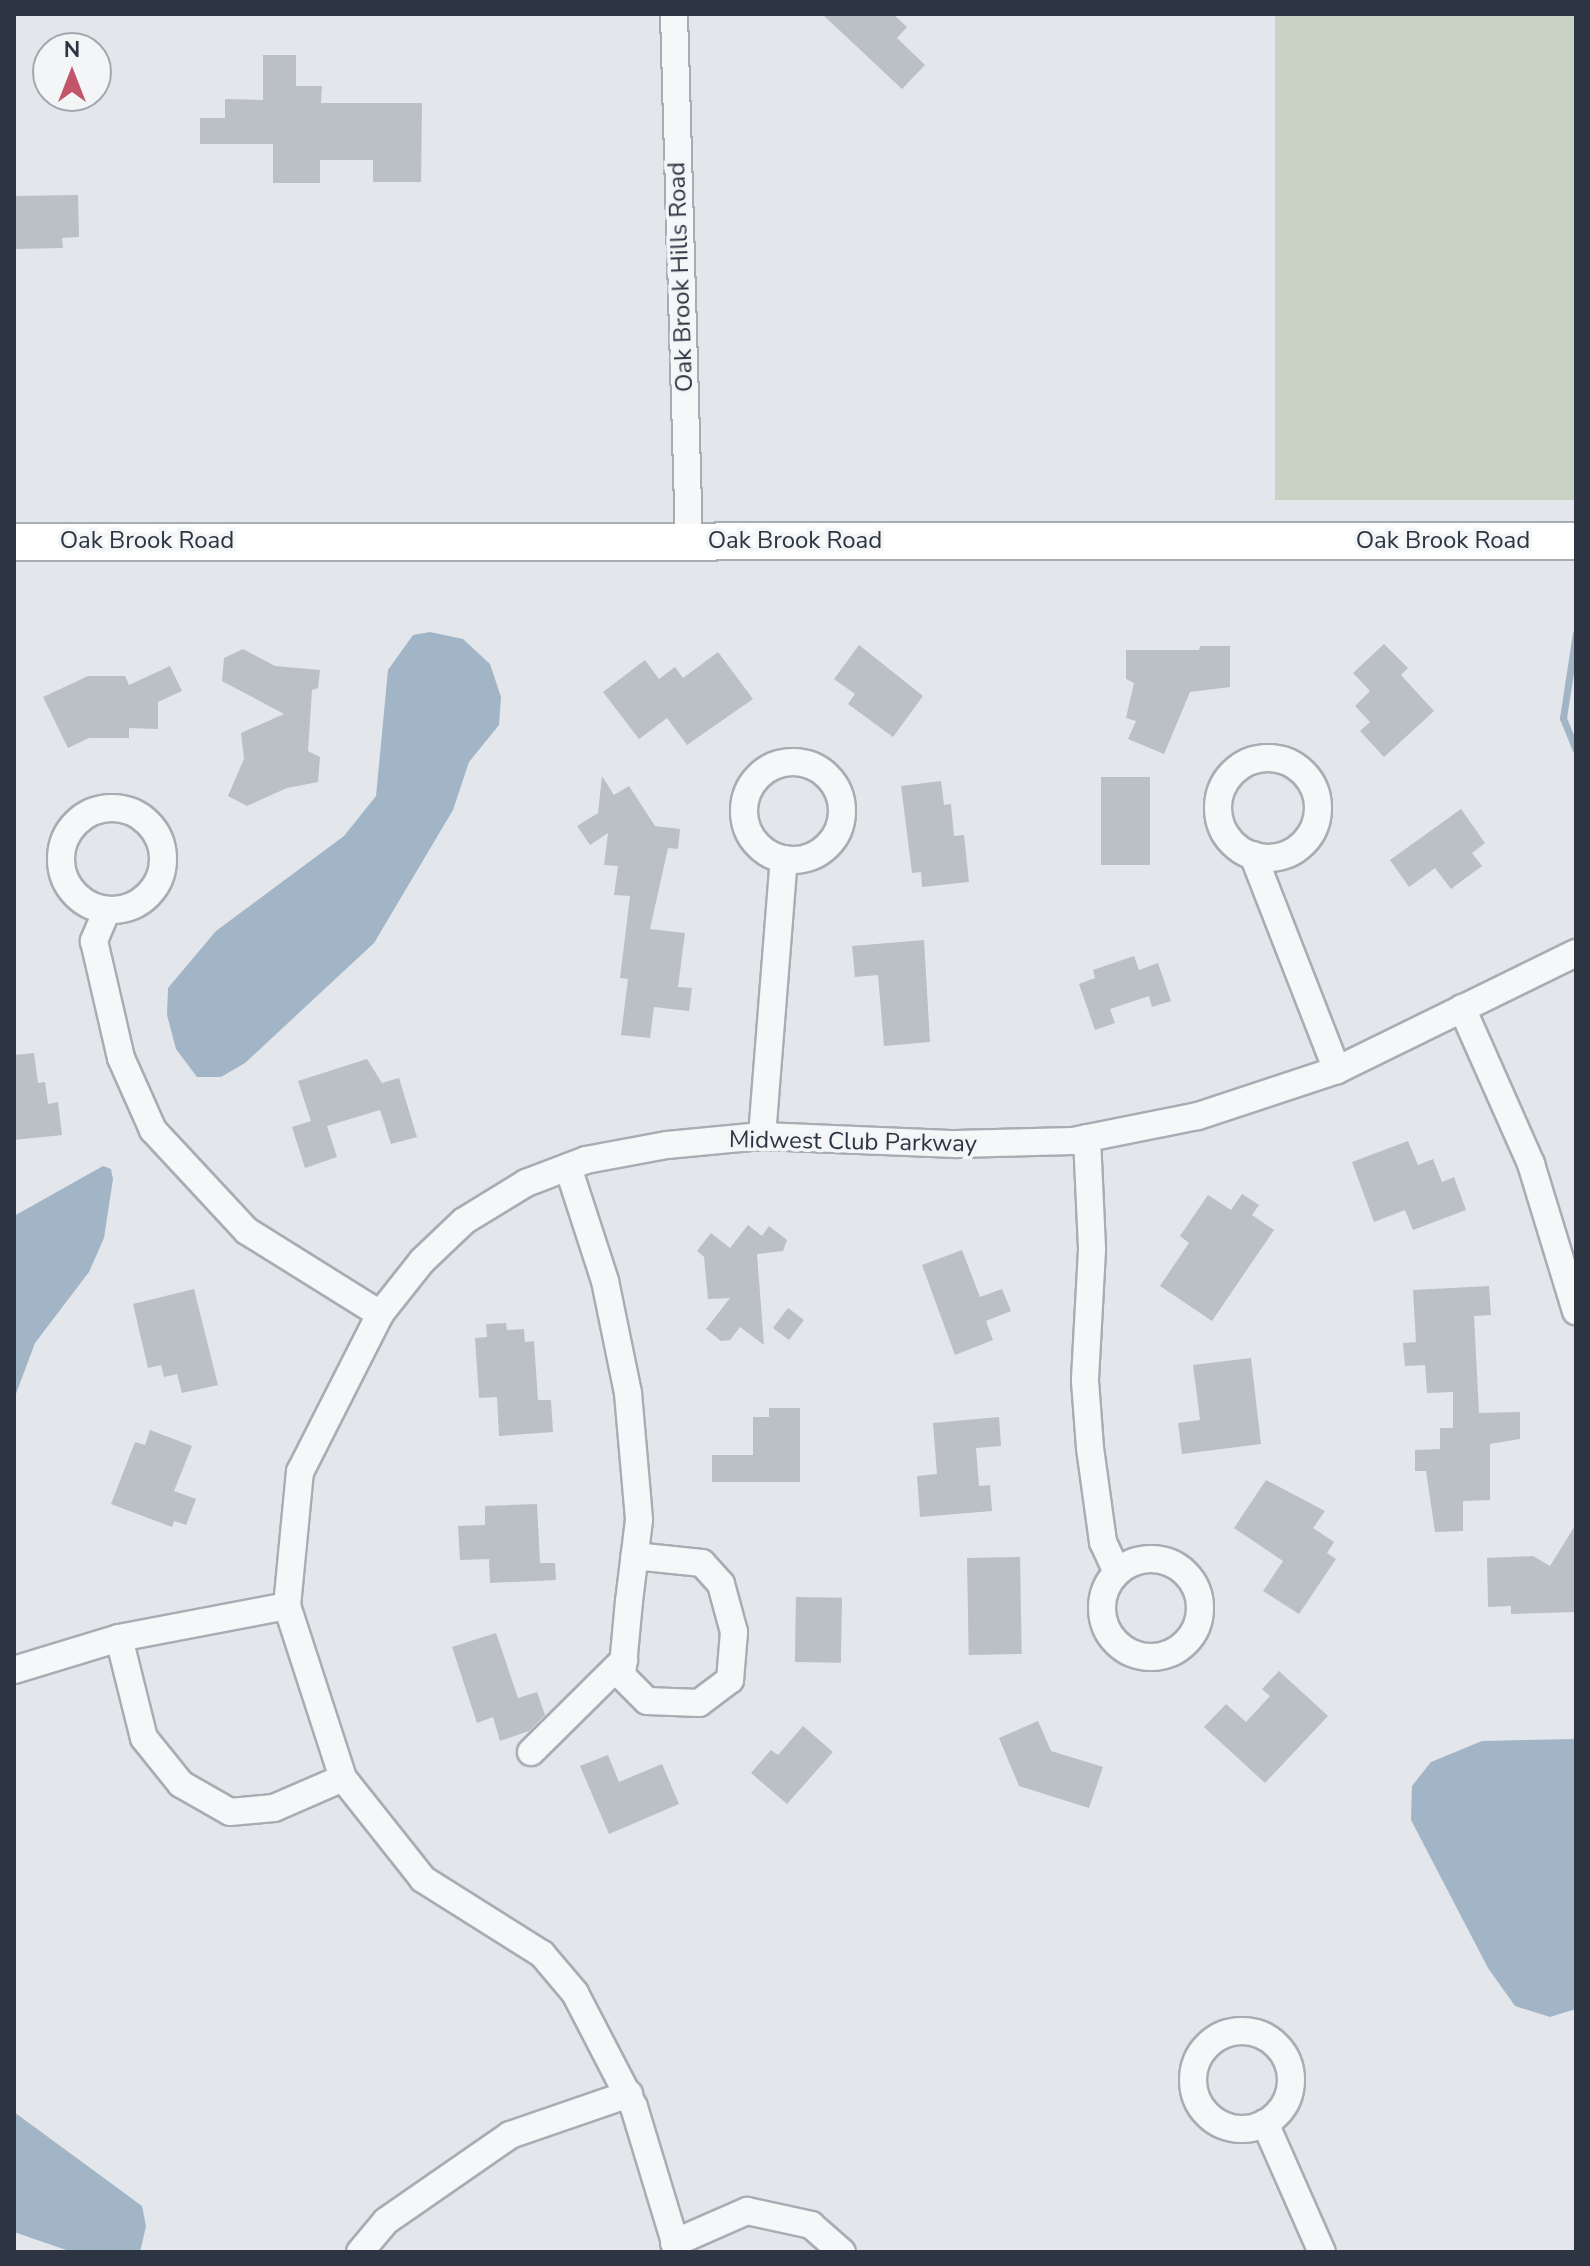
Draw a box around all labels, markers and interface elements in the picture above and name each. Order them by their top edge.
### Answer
north arrow [32,32,112,112]
text: N [64,35,80,65]
street label: Oak Brook Hills Road [663,161,699,393]
street label: Oak Brook Road [60,527,234,555]
street label: Oak Brook Road [708,527,882,555]
street label: Oak Brook Road [1356,527,1530,555]
street label: Midwest Club Parkway [729,1125,977,1159]

